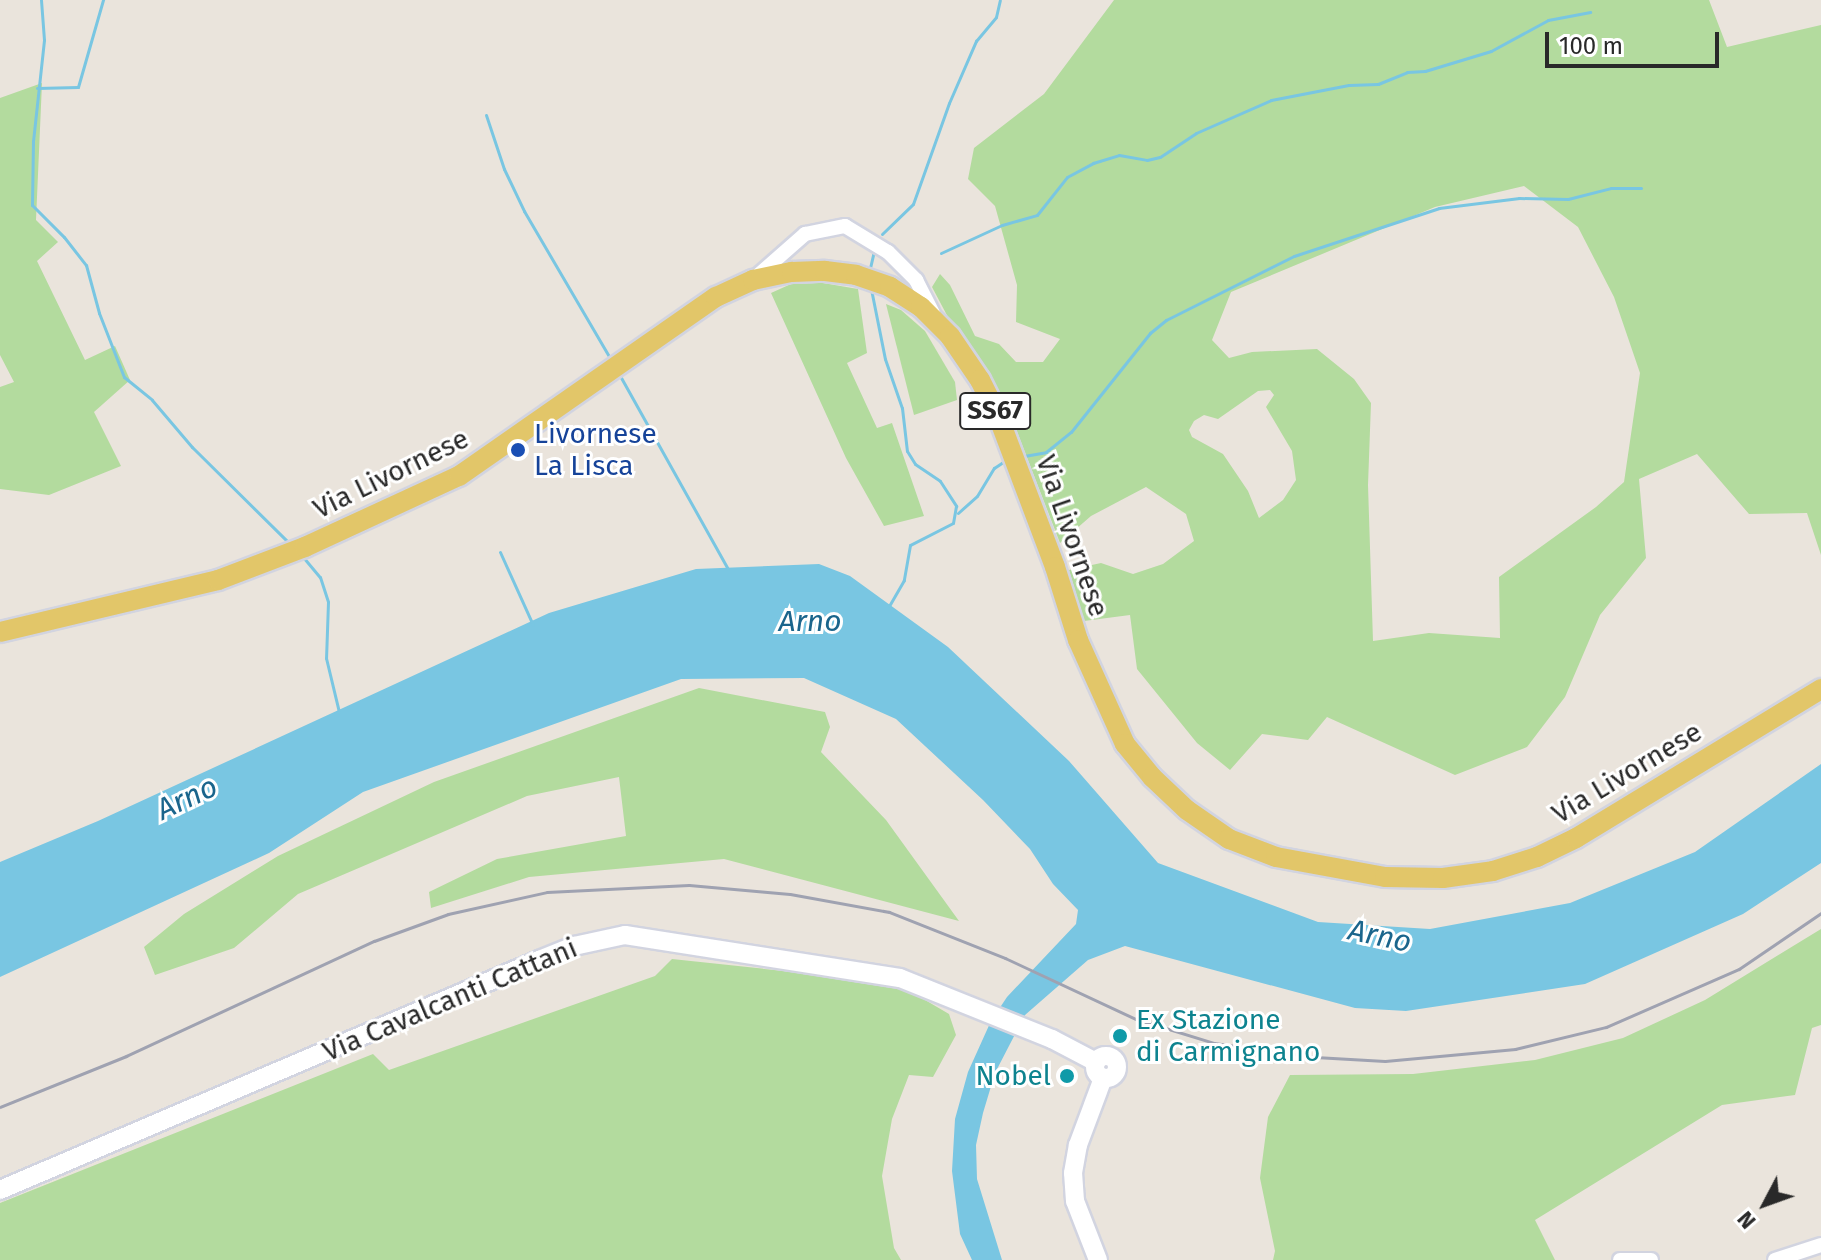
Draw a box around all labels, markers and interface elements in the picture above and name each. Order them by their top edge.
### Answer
scale bar [1549,16,1723,66]
text: 100 m [1559,32,1623,60]
road number: SS67 [959,389,1031,433]
place label: Livornese La Lisca [534,417,657,483]
street label: Via Livornese [308,422,474,526]
marker: Livornese La Lisca [509,441,527,459]
street label: Via Livornese [1029,451,1115,621]
water label: Arno [778,603,842,639]
street label: Via Livornese [1546,715,1708,831]
water label: Arno [151,768,223,828]
water label: Arno [1345,912,1415,960]
street label: Via Cavalcanti Cattani [318,931,582,1069]
place label: Ex Stazione di Carmignano [1136,1003,1320,1069]
marker: Ex Stazione di Carmignano [1111,1027,1129,1045]
place label: Nobel [975,1059,1051,1093]
marker: Nobel [1058,1067,1076,1085]
north arrow [1725,1164,1805,1244]
text: N [1732,1206,1761,1234]

